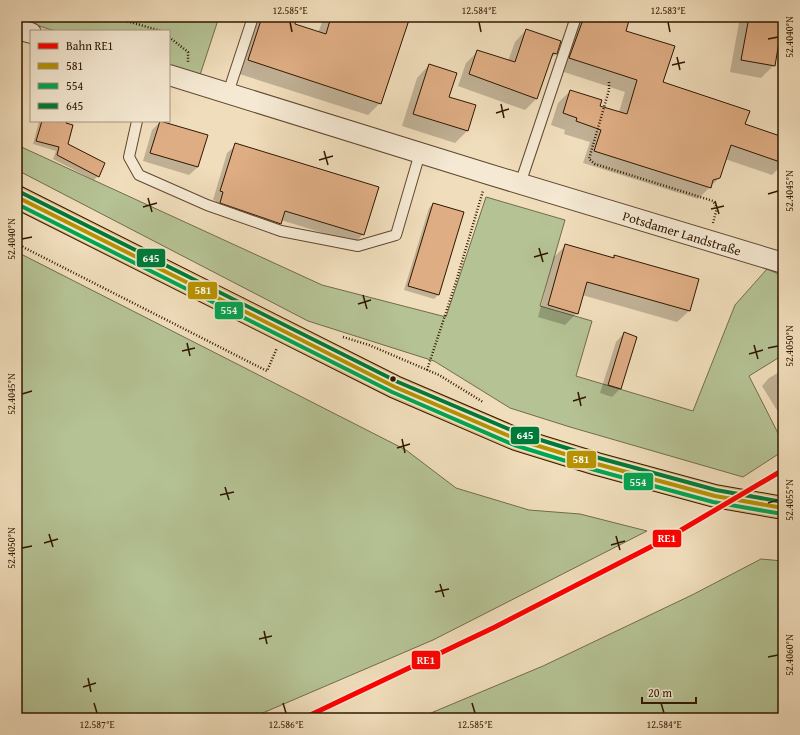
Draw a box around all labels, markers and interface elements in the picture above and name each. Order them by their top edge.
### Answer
text: 12.585°E [272,3,308,18]
text: 12.584°E [461,3,497,18]
text: 12.583°E [650,3,686,18]
text: 52.4040°N [782,16,797,58]
legend [30,30,170,122]
text: Bahn RE1 [66,37,114,54]
text: 581 [66,57,84,74]
text: 554 [66,77,84,94]
text: 645 [66,97,84,114]
text: 52.4045°N [782,170,797,212]
street label: Potsdamer Landstraße [620,206,743,261]
text: 52.4040°N [4,218,19,260]
line badge: 645 [136,248,166,268]
text: 645 [142,250,160,266]
line badge: 581 [187,281,218,300]
text: 581 [194,282,212,298]
line badge: 554 [214,301,244,320]
text: 554 [220,302,238,318]
text: 52.4050°N [782,325,797,367]
text: 52.4045°N [4,373,19,415]
unlabelled marker [388,374,398,384]
line badge: 645 [510,426,540,445]
text: 645 [516,427,534,443]
line badge: 581 [566,450,597,469]
text: 581 [572,451,590,467]
line badge: 554 [623,472,654,491]
text: 554 [629,474,647,490]
text: 52.4055°N [782,479,797,521]
text: 52.4050°N [4,527,19,569]
line badge: RE1 [652,529,682,548]
text: RE1 [658,530,676,546]
text: 52.4060°N [782,634,797,676]
line badge: RE1 [411,650,441,670]
text: RE1 [417,652,435,668]
scale bar [642,679,696,705]
text: 20 m [648,684,672,701]
text: 12.587°E [79,717,115,732]
text: 12.586°E [268,717,304,732]
text: 12.585°E [457,717,493,732]
text: 12.584°E [646,717,682,732]

